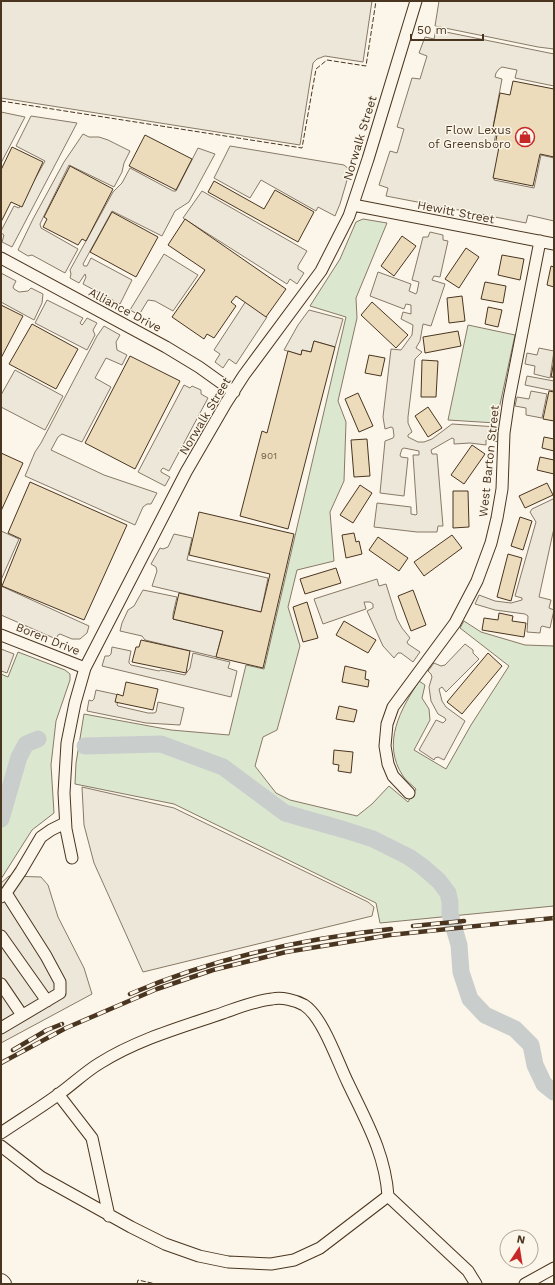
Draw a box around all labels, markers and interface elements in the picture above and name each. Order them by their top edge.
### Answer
scale bar [411,16,483,42]
text: 50 m [417,23,447,37]
street label: Norwalk Street [340,94,380,182]
place label: Flow Lexus of Greensboro [428,123,511,151]
shop icon: Flow Lexus of Greensboro [514,126,536,148]
street label: Hewitt Street [416,198,496,226]
street label: Alliance Drive [86,285,164,335]
street label: Norwalk Street [176,375,234,457]
street label: West Barton Street [476,404,502,518]
house number: 901 [261,450,277,461]
street label: Boren Drive [14,620,82,658]
north arrow [499,1229,539,1269]
text: N [516,1233,526,1247]

